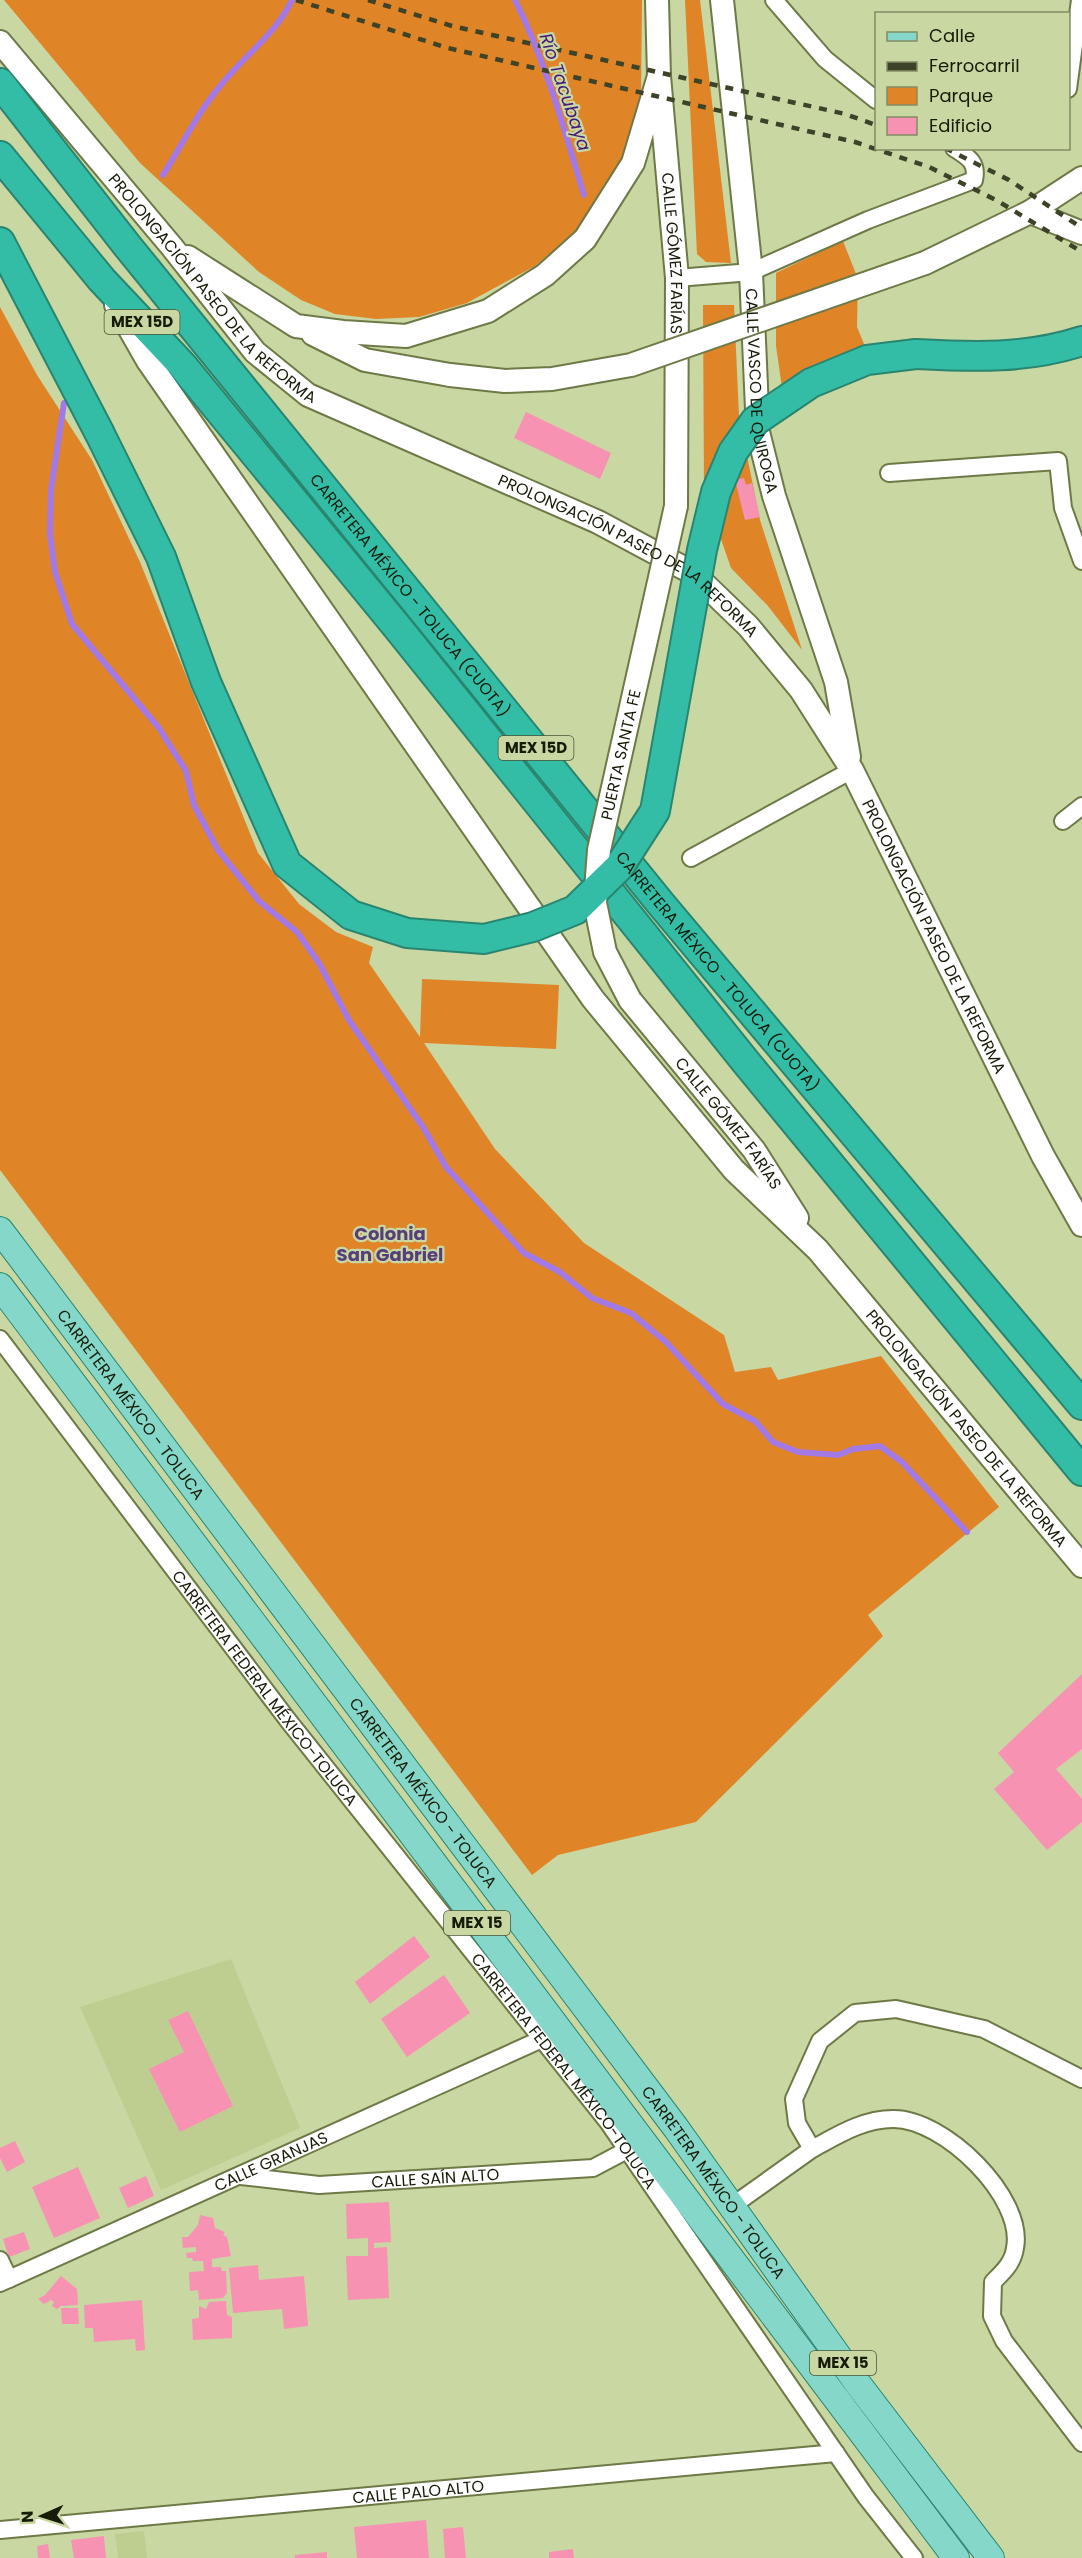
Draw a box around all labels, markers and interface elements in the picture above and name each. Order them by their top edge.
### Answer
legend [875,12,1070,150]
text: Calle [929,23,975,48]
water label: Río Tacubaya [534,30,597,154]
text: Ferrocarril [929,53,1020,78]
text: Parque [929,83,993,108]
text: Edificio [929,113,992,138]
street label: PROLONGACIÓN PASEO DE LA REFORMA [103,169,320,409]
street label: CALLE GÓMEZ FARÍAS [656,172,688,334]
street label: CALLE VASCO DE QUIROGA [740,288,784,496]
road number: MEX 15D [104,310,180,334]
street label: CARRETERA MÉXICO - TOLUCA (CUOTA) [304,469,515,722]
street label: PROLONGACIÓN PASEO DE LA REFORMA [494,469,764,642]
street label: PUERTA SANTA FE [595,687,647,822]
road number: MEX 15D [498,736,574,760]
street label: PROLONGACIÓN PASEO DE LA REFORMA [856,796,1011,1078]
street label: CARRETERA MÉXICO - TOLUCA (CUOTA) [610,846,825,1097]
street label: CALLE GÓMEZ FARÍAS [670,1052,787,1194]
district label: Colonia San Gabriel [337,1221,443,1267]
street label: CARRETERA MÉXICO - TOLUCA [51,1305,210,1505]
street label: PROLONGACIÓN PASEO DE LA REFORMA [860,1305,1073,1552]
street label: CARRETERA FEDERAL MÉXICO-TOLUCA [166,1565,363,1811]
street label: CARRETERA MÉXICO - TOLUCA [344,1693,502,1893]
road number: MEX 15 [444,1911,510,1935]
street label: CARRETERA FEDERAL MÉXICO-TOLUCA [466,1948,662,2194]
street label: CARRETERA MÉXICO - TOLUCA [636,2081,791,2284]
street label: CALLE GRANJAS [210,2126,332,2197]
street label: CALLE SAÍN ALTO [371,2163,500,2194]
road number: MEX 15 [810,2351,876,2375]
street label: CALLE PALO ALTO [351,2474,485,2509]
north arrow [12,2486,72,2546]
text: N [16,2510,39,2523]

